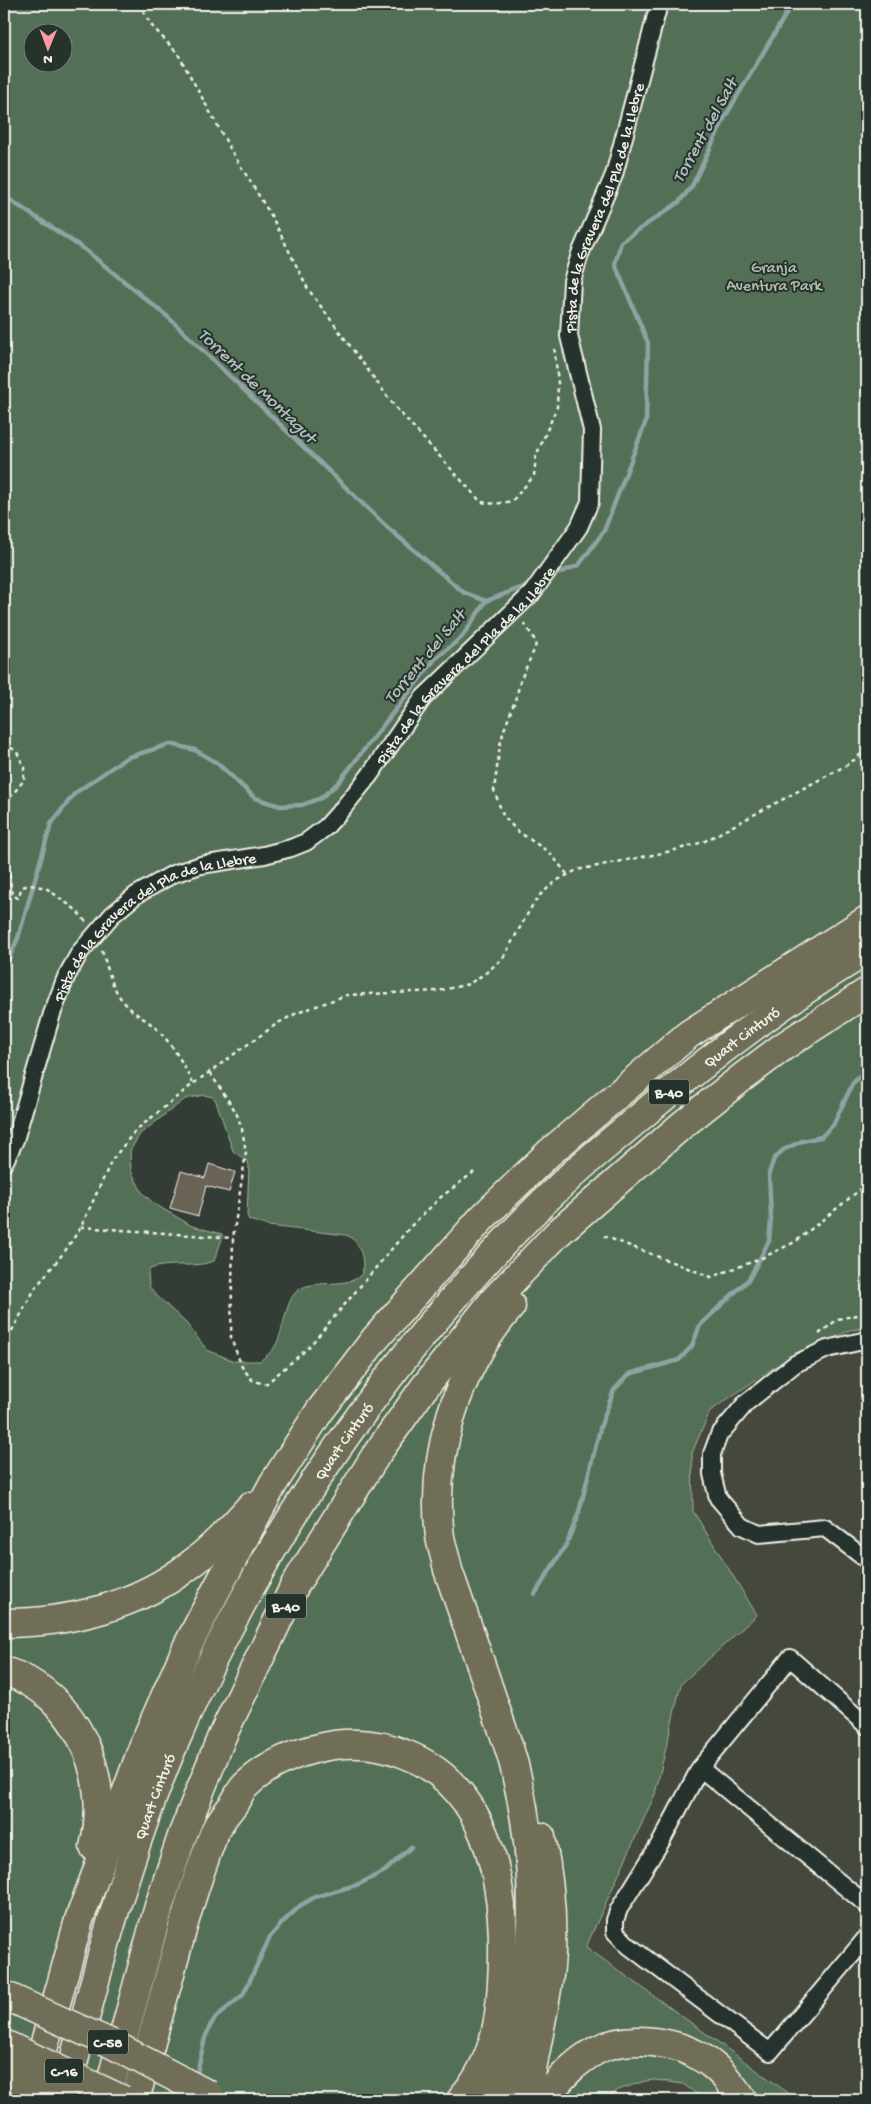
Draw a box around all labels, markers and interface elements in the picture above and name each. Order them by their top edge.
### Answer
north arrow [22,22,72,72]
text: N [43,50,53,67]
water label: Torrent del Salt [669,72,745,187]
street label: Pista de la Gravera del Pla de la Llebre [563,81,651,334]
park label: Granja Aventura Park [726,260,823,297]
water label: Torrent de Montagut [193,325,322,451]
street label: Pista de la Gravera del Pla de la Llebre [373,563,561,770]
water label: Torrent del Salt [381,604,474,709]
street label: Pista de la Gravera del Pla de la Llebre [51,850,258,1006]
street label: Quart Cinturó [701,1004,785,1074]
road number: B-40 [649,1080,689,1104]
street label: Quart Cinturó [312,1400,380,1485]
road number: B-40 [266,1594,306,1618]
street label: Quart Cinturó [132,1751,182,1843]
road number: C-58 [88,2030,128,2054]
road number: C-16 [45,2058,83,2084]

